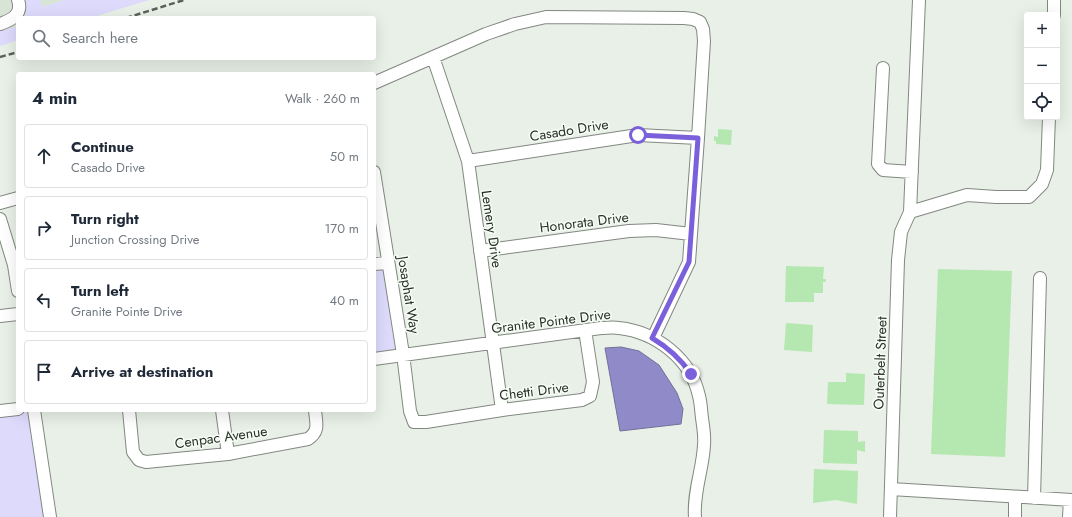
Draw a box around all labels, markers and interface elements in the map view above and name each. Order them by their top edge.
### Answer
map controls [1024,12,1060,120]
button: + [1024,12,1060,48]
search box [16,16,376,60]
icon: search [30,27,52,49]
text: Search here [62,27,138,49]
button: − [1024,48,1060,84]
button: locate [1024,84,1060,120]
text: 4 min [32,86,77,110]
text: Walk · 260 m [285,89,360,108]
street label: Casado Drive [528,114,610,146]
route start [629,126,647,144]
text: Continue [71,136,134,158]
icon: ahead [33,145,55,167]
text: 50 m [330,147,359,166]
text: Casado Drive [71,158,145,177]
street label: Lemery Drive [477,189,507,269]
street label: Honorata Drive [538,207,630,237]
text: Turn right [71,208,139,230]
icon: right [33,217,55,239]
text: 170 m [324,219,359,238]
text: Junction Crossing Drive [71,230,199,249]
street label: Josaphat Way [393,253,425,336]
text: Turn left [71,280,129,302]
icon: left [33,289,55,311]
text: 40 m [330,291,359,310]
text: Granite Pointe Drive [71,302,182,321]
street label: Granite Pointe Drive [490,304,612,338]
street label: Outerbelt Street [868,315,892,410]
icon: arrive [33,361,55,383]
text: Arrive at destination [71,361,213,383]
route end [682,365,700,383]
street label: Chetti Drive [498,377,570,405]
street label: Cenpac Avenue [173,421,269,453]

